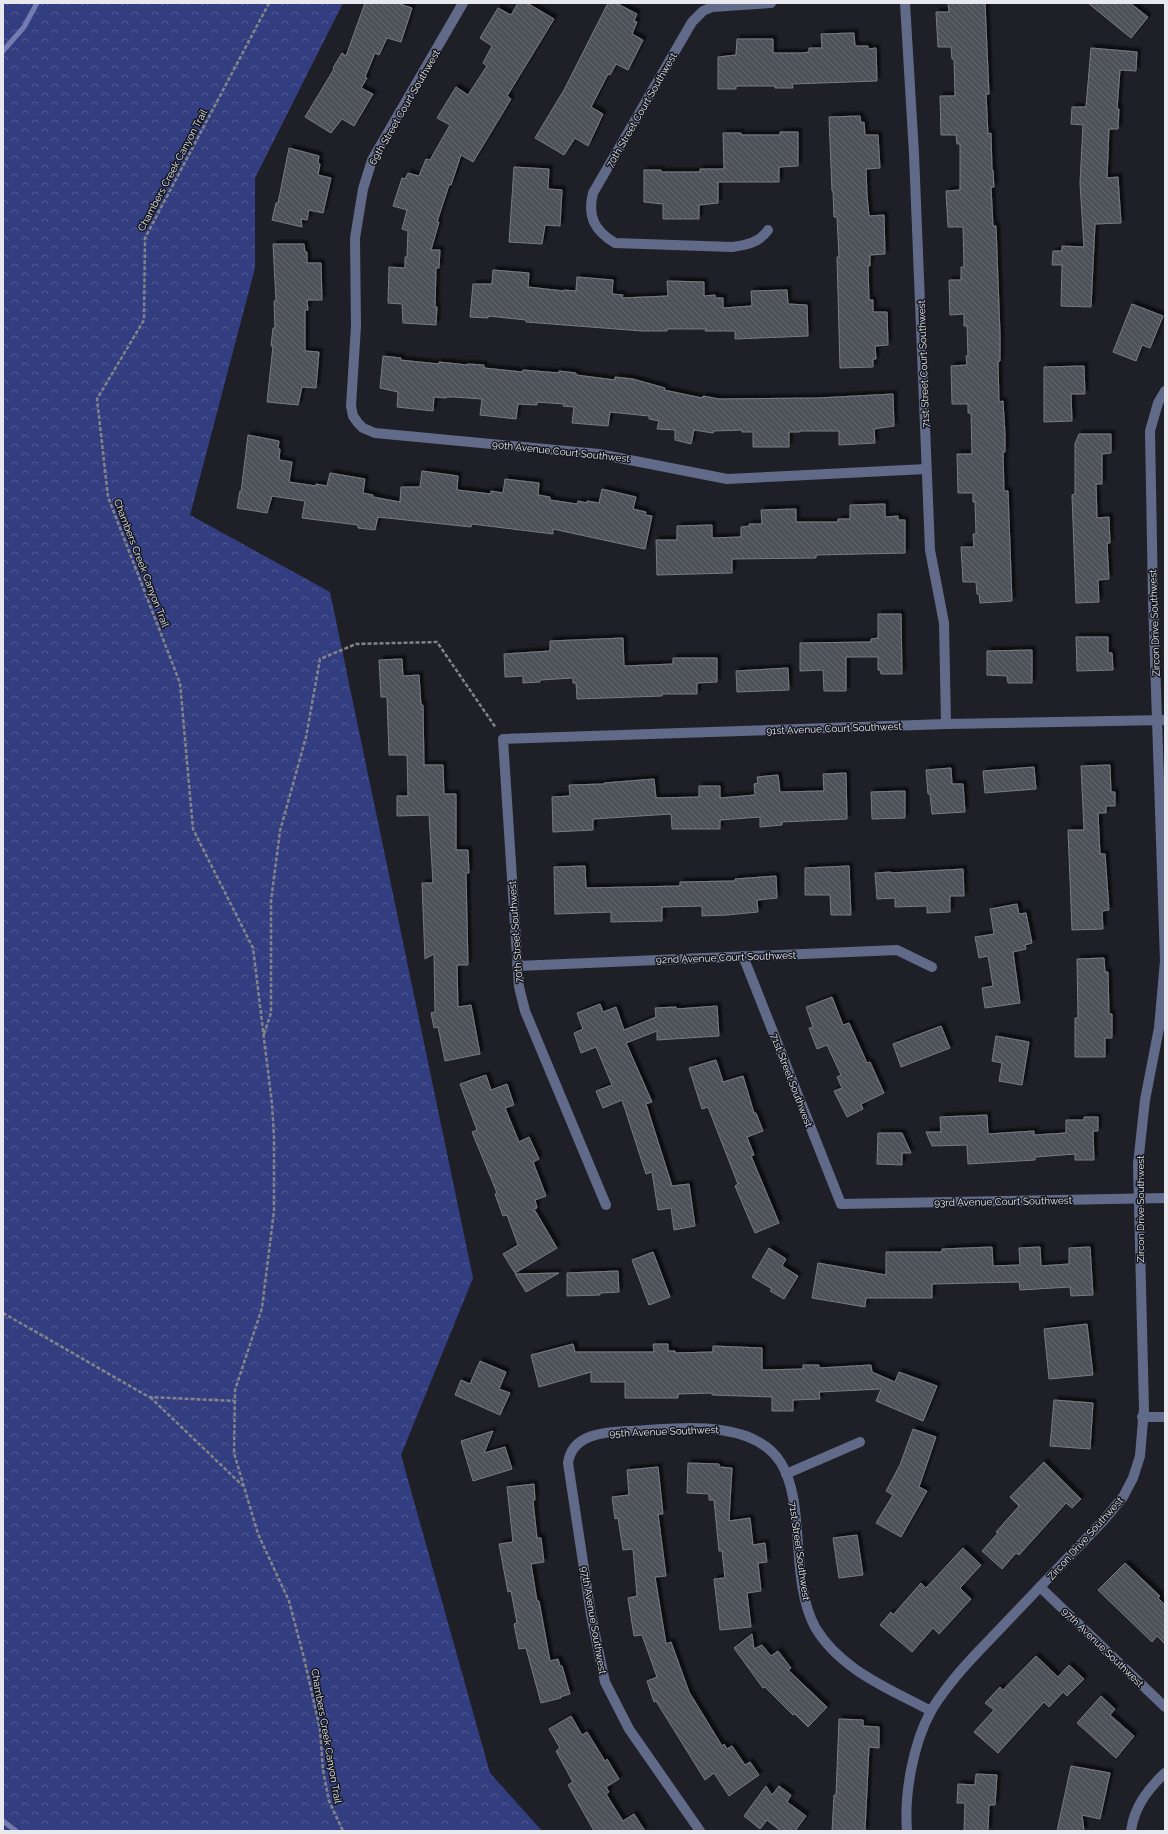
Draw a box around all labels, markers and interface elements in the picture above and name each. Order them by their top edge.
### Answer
street label: 69th Street Court Southwest [367,47,442,167]
street label: 70th Street Court Southwest [604,50,679,170]
street label: Chambers Creek Canyon Trail [136,107,209,233]
street label: 71st Street Court Southwest [916,299,931,428]
street label: 90th Avenue Court Southwest [492,439,631,464]
street label: Chambers Creek Canyon Trail [112,498,171,629]
street label: Zircon Drive Southwest [1147,569,1162,677]
street label: 91st Avenue Court Southwest [766,721,903,736]
street label: 70th Street Southwest [506,880,525,983]
street label: 92nd Avenue Court Southwest [656,950,797,965]
street label: 71st Street Southwest [769,1032,815,1129]
street label: Zircon Drive Southwest [1135,1155,1146,1263]
street label: 93rd Avenue Court Southwest [934,1195,1073,1208]
street label: 95th Avenue Southwest [609,1424,720,1439]
street label: Zircon Drive Southwest [1045,1494,1126,1582]
street label: 71st Street Southwest [787,1501,812,1602]
street label: 97th Avenue Southwest [579,1565,609,1675]
street label: 97th Avenue Southwest [1060,1605,1146,1690]
street label: Chambers Creek Canyon Trail [309,1668,344,1804]

